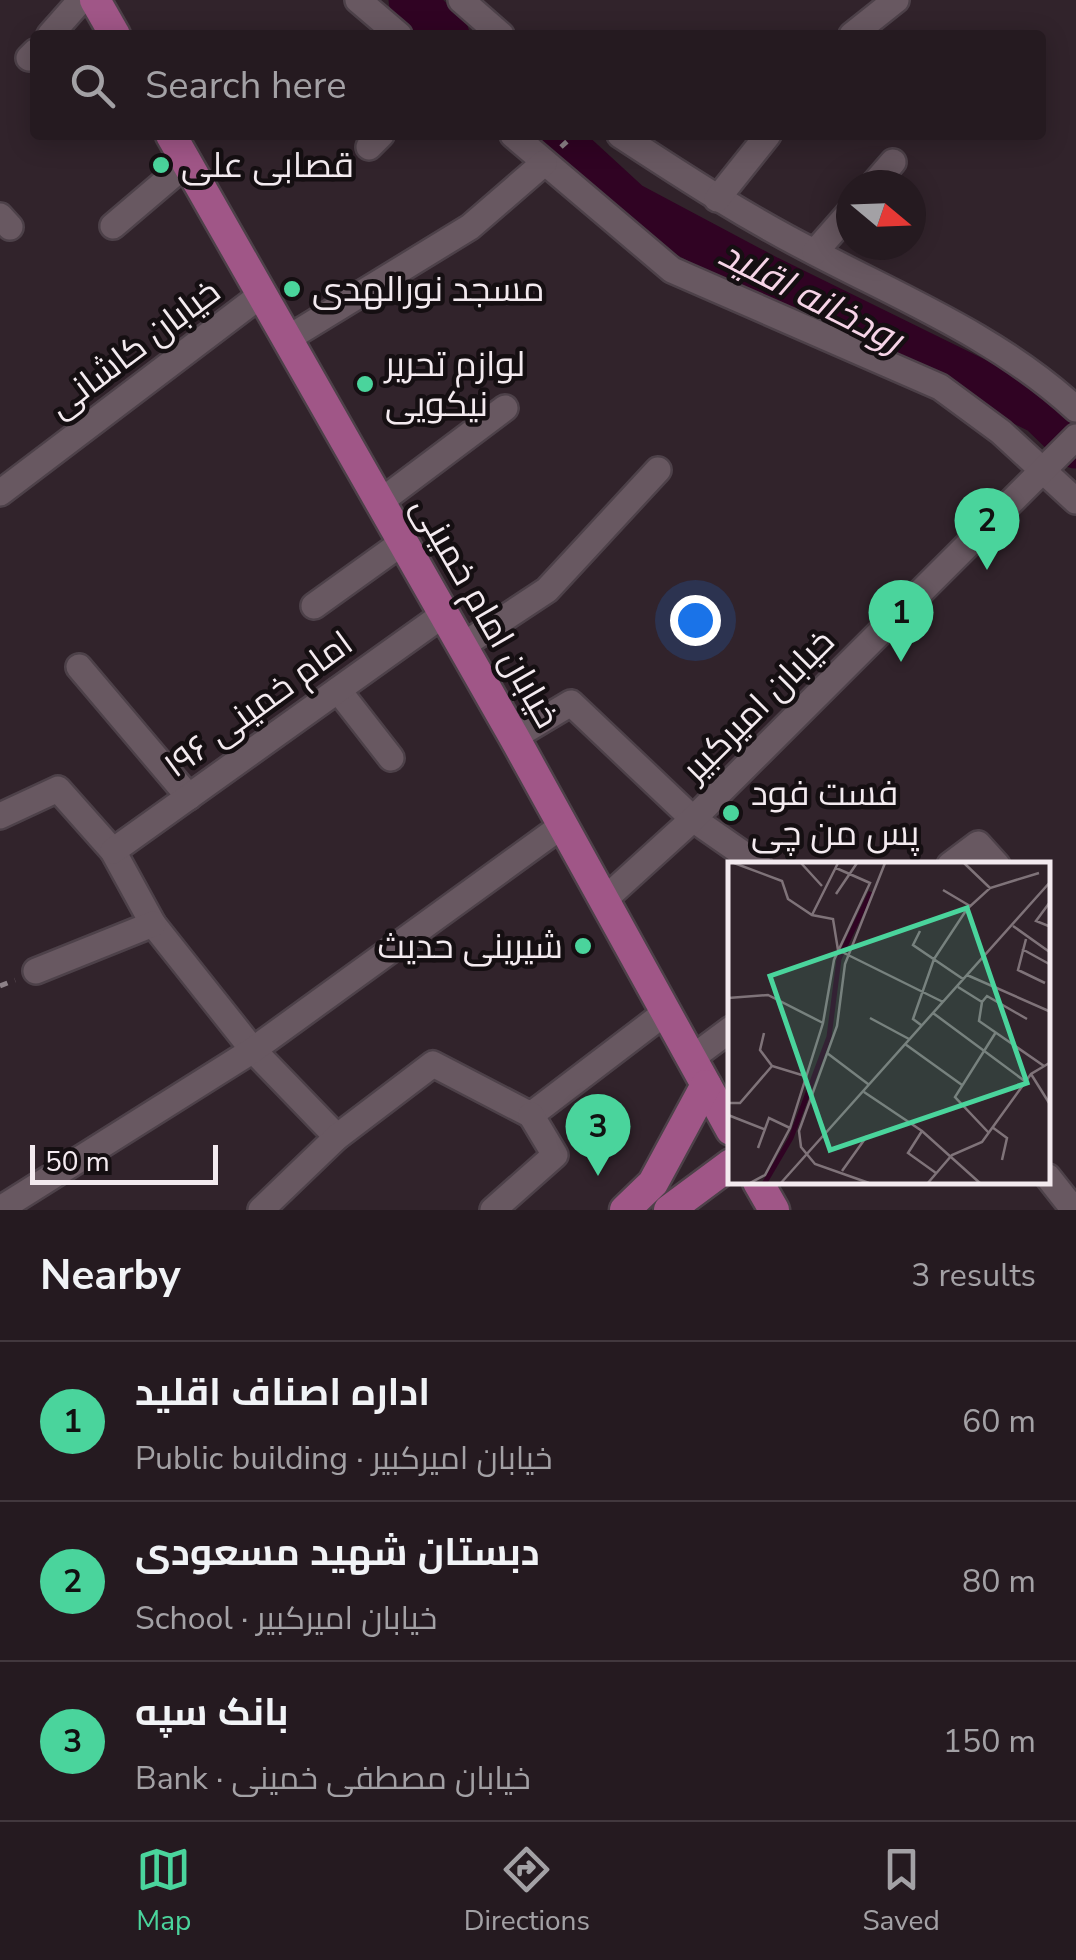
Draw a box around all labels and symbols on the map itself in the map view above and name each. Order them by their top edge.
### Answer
place label: قصابی علی [181,142,354,189]
marker: قصابی علی [150,154,172,176]
north arrow [836,170,926,260]
water label: رودخانه اقلید [710,228,914,366]
place label: مسجد نورالهدی [312,266,544,313]
street label: خیابان کاشانی [39,268,230,428]
marker: مسجد نورالهدی [281,278,303,300]
place label: لوازم تحریر نیکویی [383,341,525,428]
marker: لوازم تحریر نیکویی [354,373,376,395]
street label: خیابان امام خمینی [400,488,571,736]
pin: 2 [954,488,1020,570]
pin: 1 [868,580,934,662]
your location [670,595,721,646]
street label: خیابان امیرکبیر [670,619,845,793]
street label: امام خمینی ۱۹۶ [155,620,362,789]
place label: فست فود پس من چی [751,770,919,857]
marker: فست فود پس من چی [720,802,742,824]
inset map [728,862,1051,1185]
place label: شیرینی حدیث [378,923,563,970]
marker: شیرینی حدیث [572,935,594,957]
pin: 3 [566,1094,630,1176]
scale bar [30,1140,218,1184]

